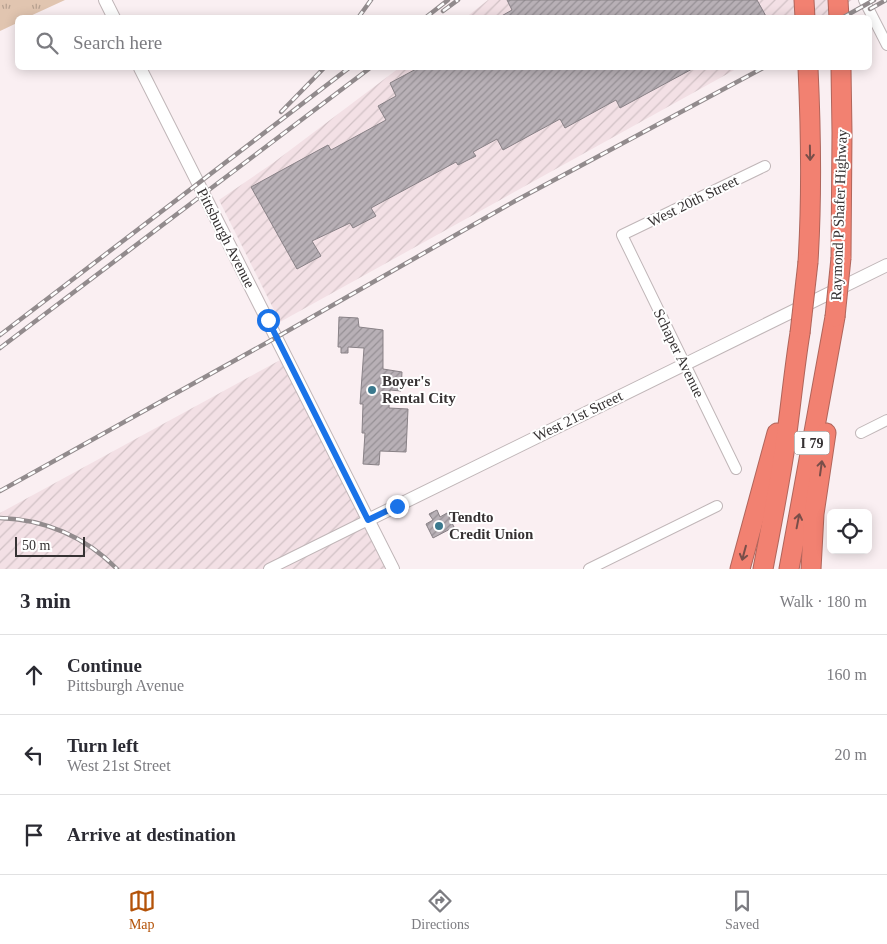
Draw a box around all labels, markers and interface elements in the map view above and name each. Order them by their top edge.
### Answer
search box [15,15,872,70]
icon: search [33,29,61,57]
text: Search here [73,32,162,53]
street label: Raymond P Shafer Highway [828,129,850,301]
one-way arrow [805,144,815,161]
street label: West 20th Street [645,172,742,230]
street label: Pittsburgh Avenue [194,185,258,291]
street label: Schaper Avenue [651,306,708,400]
route start [257,309,280,332]
place label: Boyer's Rental City [382,373,456,406]
marker: Boyer's Rental City [366,384,378,396]
street label: West 21st Street [531,387,626,444]
road number: I 79 [794,432,830,454]
one-way arrow [817,460,827,476]
route end [386,495,409,518]
place label: Tendto Credit Union [449,509,534,542]
map controls [827,509,872,554]
button: locate [827,509,872,554]
one-way arrow [794,514,803,530]
marker: Tendto Credit Union [433,520,445,532]
scale bar [15,534,85,557]
text: 50 m [22,538,50,553]
one-way arrow [739,545,748,561]
text: 3 min [20,589,71,613]
text: Walk · 180 m [780,593,867,610]
text: Continue [67,655,142,676]
icon: ahead [20,661,48,689]
text: 160 m [827,666,867,683]
text: Pittsburgh Avenue [67,677,184,694]
text: Turn left [67,735,139,756]
icon: left [20,741,48,769]
text: 20 m [835,746,867,763]
text: West 21st Street [67,757,171,774]
icon: arrive [20,821,48,849]
text: Arrive at destination [67,824,236,845]
tab: Map [128,887,156,933]
tab: Directions [411,887,470,933]
tab: Saved [725,887,759,933]

